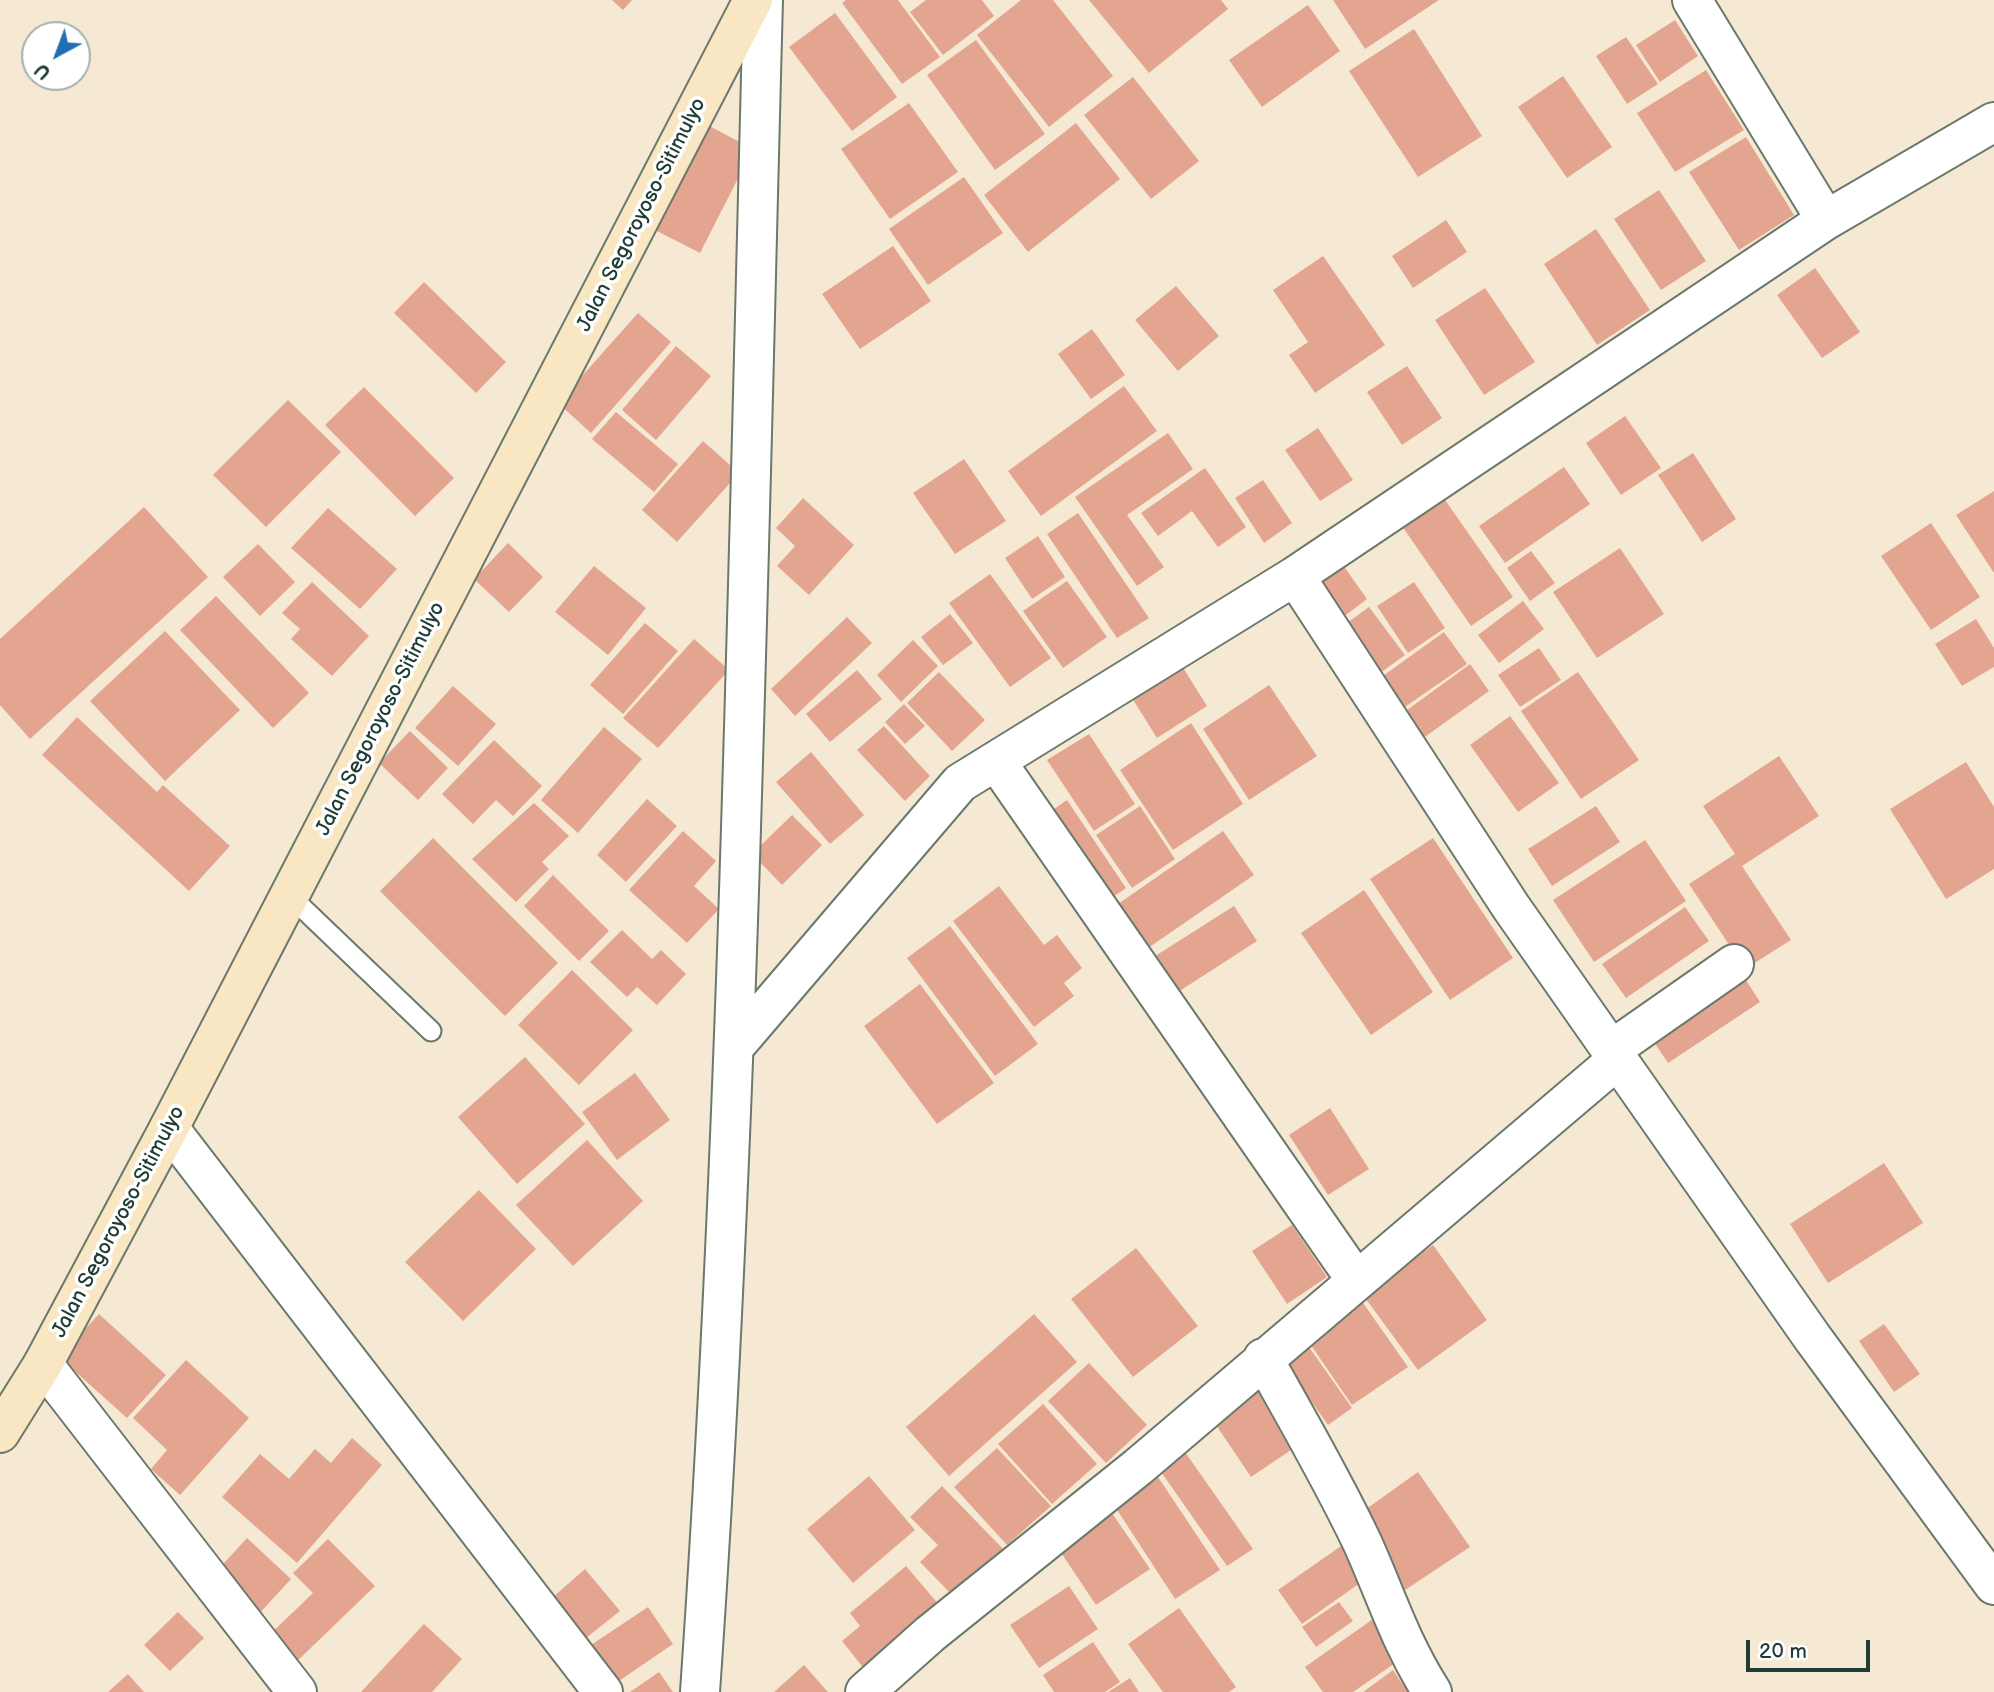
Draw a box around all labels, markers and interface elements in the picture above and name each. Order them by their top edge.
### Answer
north arrow [21,21,91,91]
text: U [31,58,56,84]
street label: Jalan Segoroyoso-Sitimulyo [572,94,712,336]
street label: Jalan Segoroyoso-Sitimulyo [311,598,451,840]
street label: Jalan Segoroyoso-Sitimulyo [47,1102,191,1342]
scale bar [1749,1626,1873,1670]
text: 20 m [1759,1639,1807,1664]

